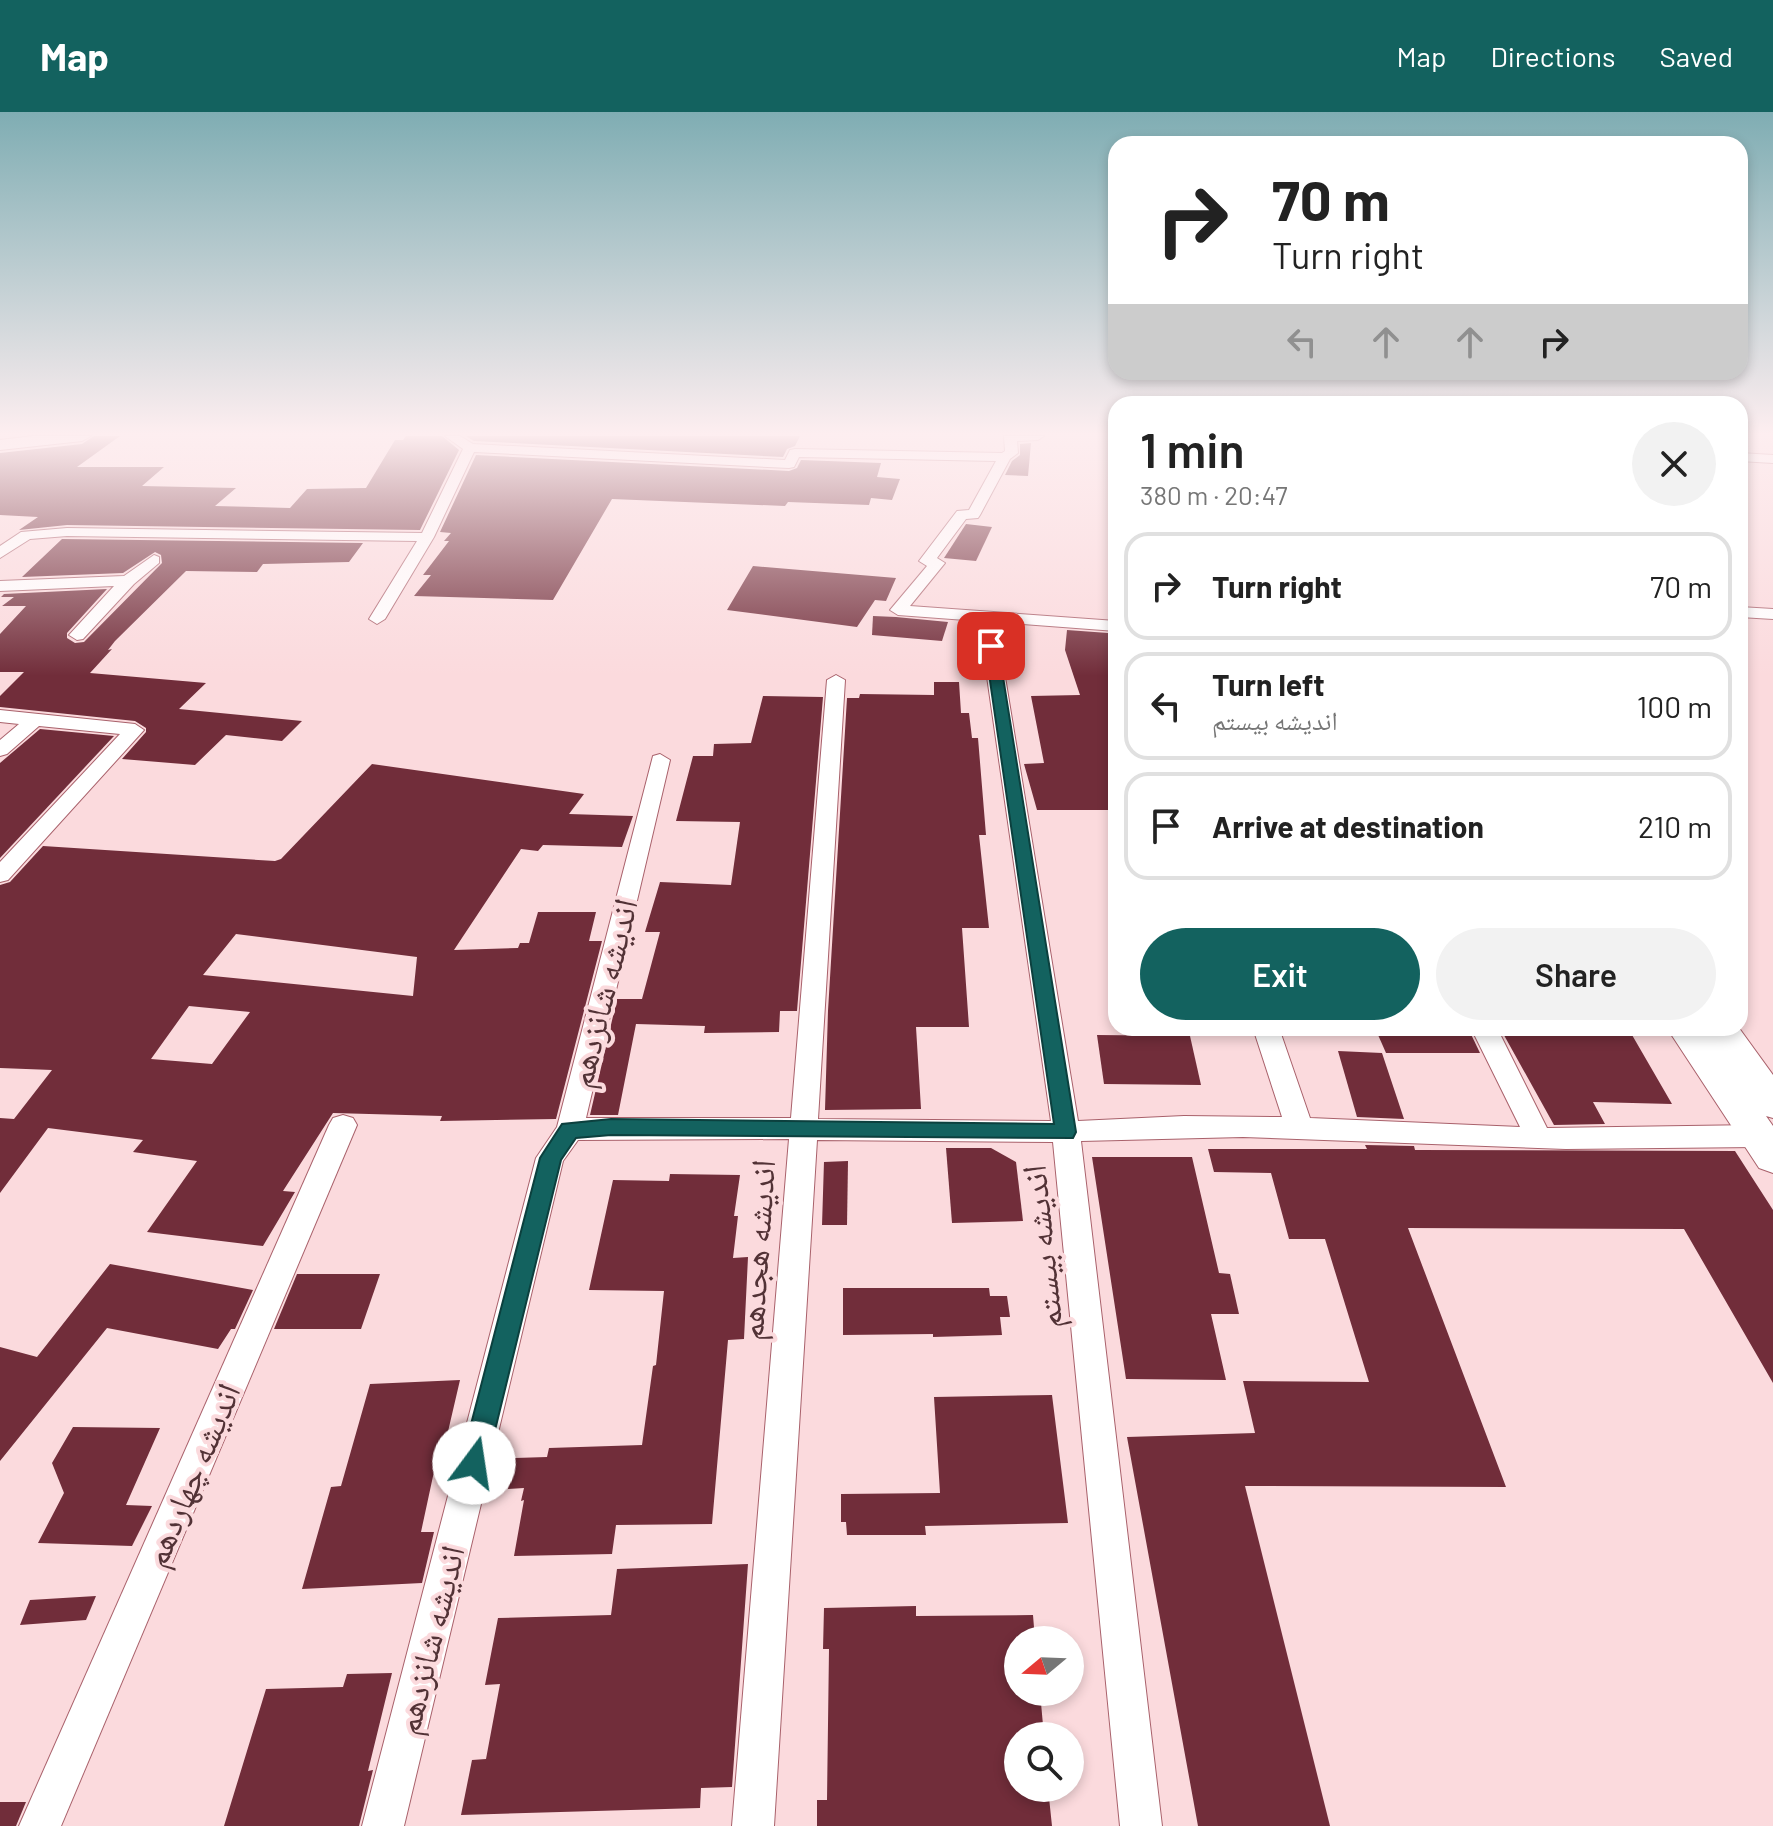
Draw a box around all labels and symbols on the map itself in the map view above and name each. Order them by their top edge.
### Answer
pin [957,612,1025,680]
street label: اندیشه شانزدهم [558,894,649,1092]
street label: اندیشه هجدهم [729,1158,786,1342]
street label: اندیشه بیستم [1012,1163,1073,1331]
street label: اندیشه چهاردهم [134,1376,251,1574]
position arrow [432,1421,516,1505]
street label: اندیشه شانزدهم [385,1541,476,1739]
north arrow [1004,1626,1084,1706]

